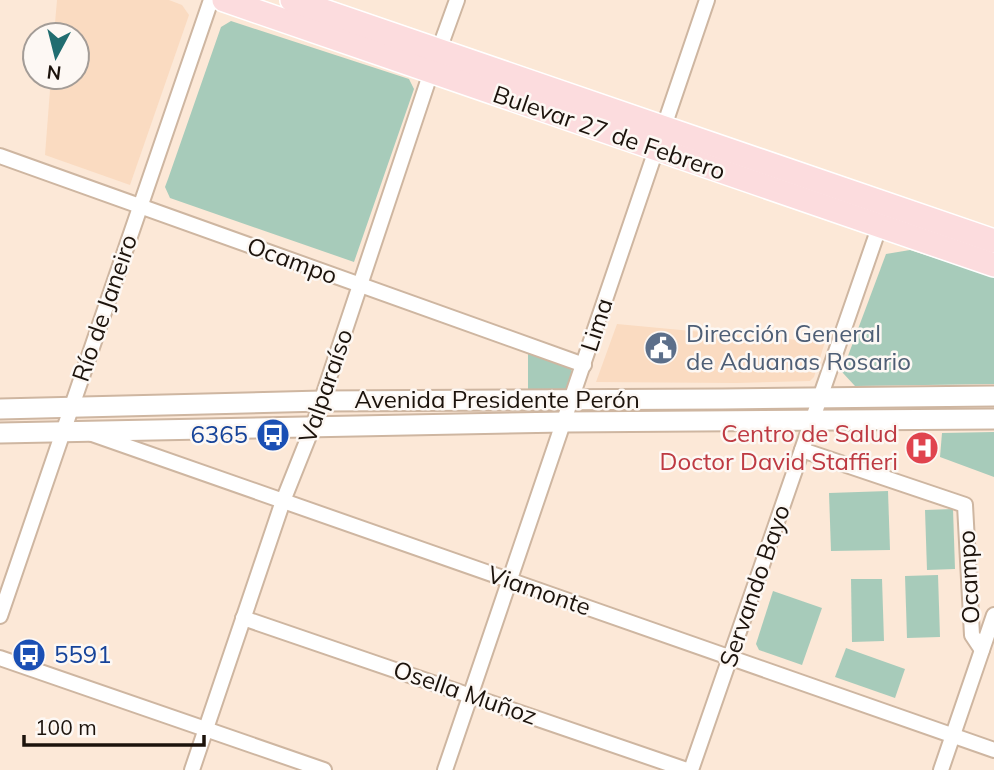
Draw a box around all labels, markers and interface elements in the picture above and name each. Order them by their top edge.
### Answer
north arrow [21,21,91,91]
text: N [45,60,63,86]
street label: Bulevar 27 de Febrero [489,78,729,186]
street label: Río de Janeiro [65,230,143,385]
street label: Ocampo [243,230,342,290]
street label: Lima [573,294,619,355]
place label: Dirección General de Aduanas Rosario [686,318,911,376]
street label: Valparaíso [292,325,359,447]
public building icon: Dirección General de Aduanas Rosario [642,329,680,367]
street label: Avenida Presidente Perón [354,384,640,414]
bus stop icon: 6365 [254,416,292,454]
place label: Centro de Salud Doctor David Staffieri [660,418,898,476]
place label: 6365 [190,419,248,449]
hospital icon: Centro de Salud Doctor David Staffieri [903,429,941,467]
street label: Servando Bayo [712,501,796,671]
street label: Ocampo [951,529,985,625]
street label: Viamonte [484,558,595,622]
bus stop icon: 5591 [10,636,48,674]
place label: 5591 [54,639,112,669]
street label: Osella Muñoz [389,653,541,731]
scale bar [24,704,205,748]
text: 100 m [35,714,97,740]

